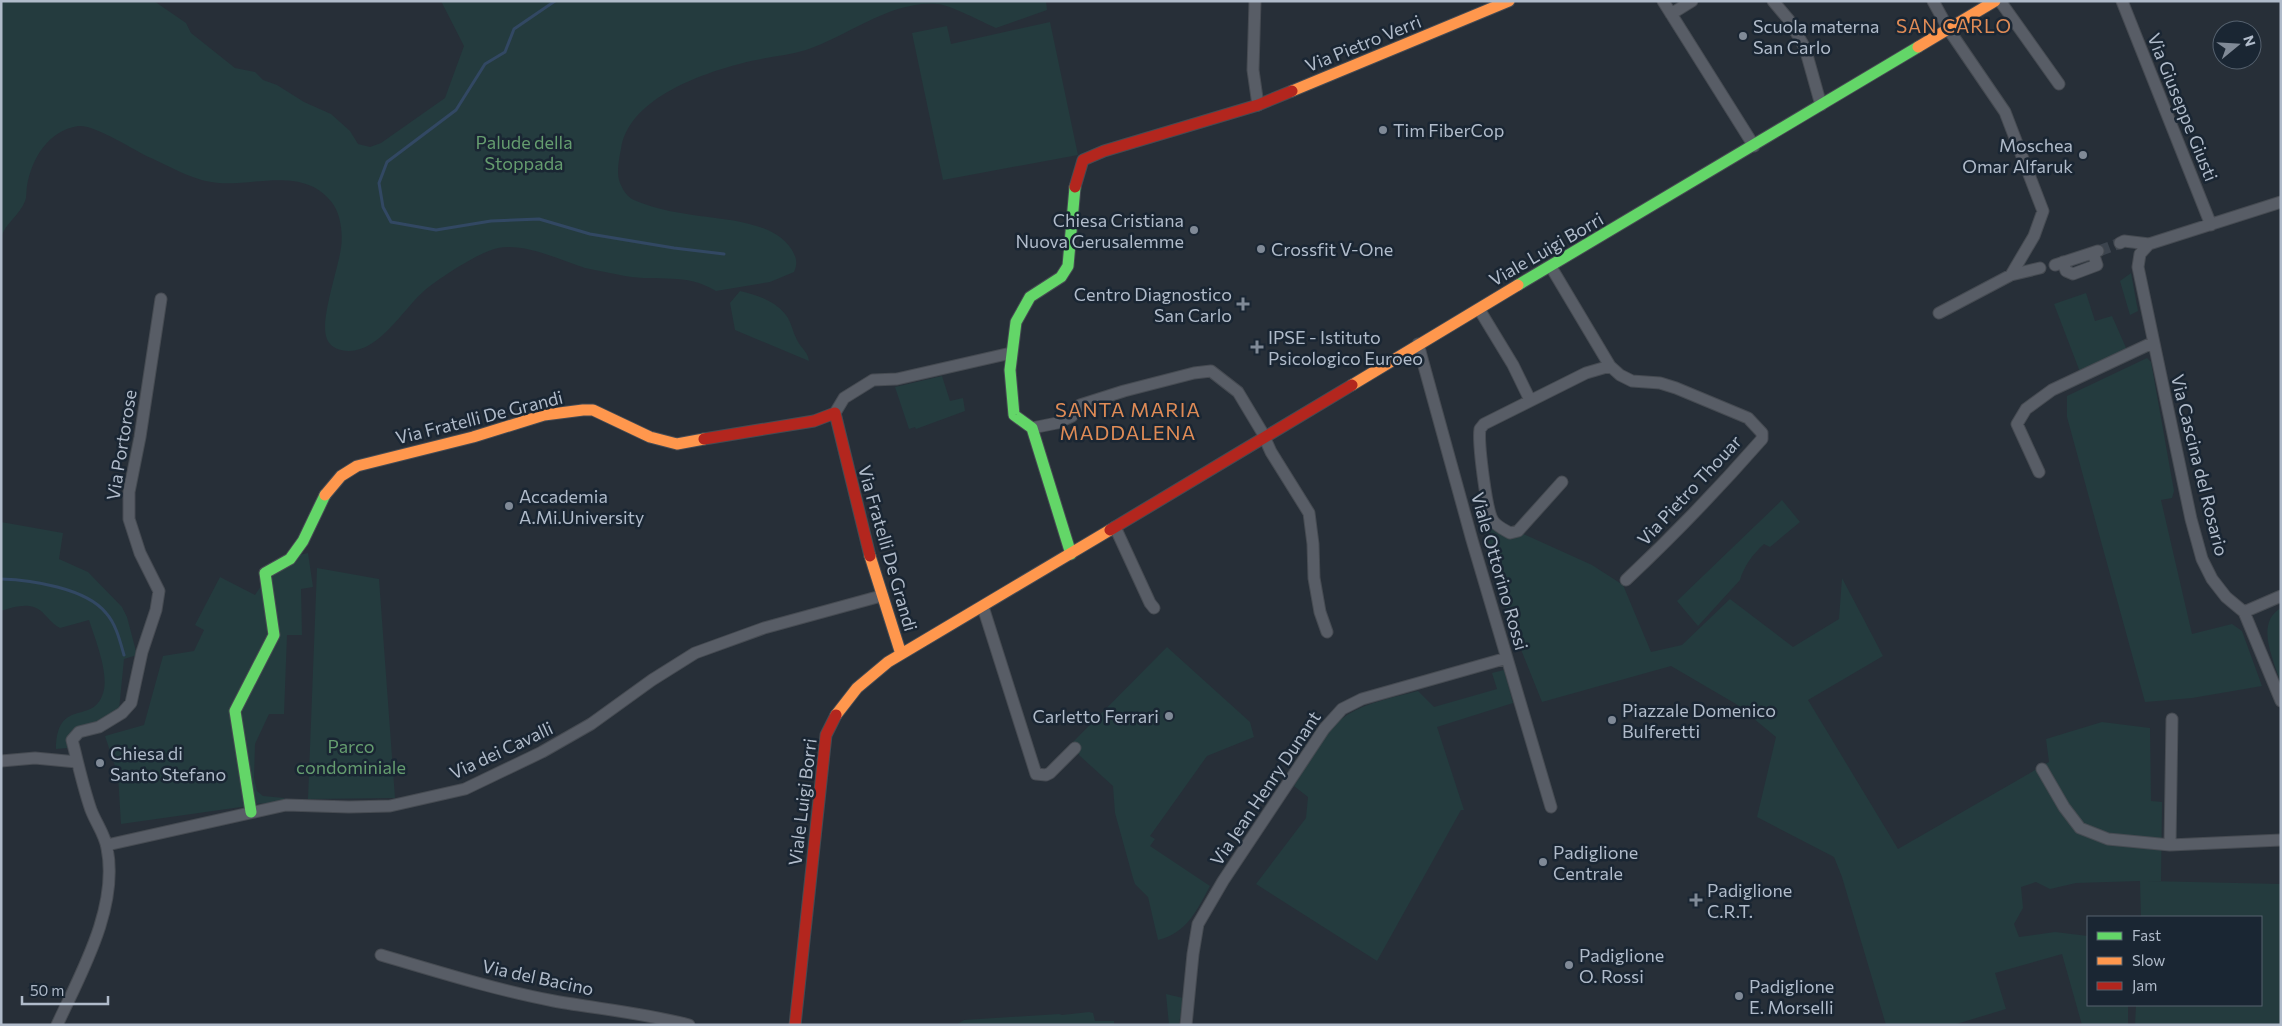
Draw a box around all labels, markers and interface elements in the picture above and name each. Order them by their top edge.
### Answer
street label: Via Pietro Verri [1302,10,1424,76]
district label: SAN CARLO [1896,14,2012,37]
place label: Scuola materna San Carlo [1753,15,1879,58]
north arrow [2212,20,2262,70]
marker: Scuola materna San Carlo [1737,30,1749,42]
street label: Via Giuseppe Giusti [2143,30,2223,184]
text: N [2240,33,2260,48]
place label: Tim FiberCop [1393,119,1504,141]
marker: Tim FiberCop [1377,124,1389,136]
park label: Palude della Stoppada [475,131,573,174]
place label: Moschea Omar Alfaruk [1962,134,2073,177]
marker: Moschea Omar Alfaruk [2077,149,2089,161]
street label: Viale Luigi Borri [1485,207,1607,291]
place label: Chiesa Cristiana Nuova Gerusalemme [1016,209,1184,252]
marker: Chiesa Cristiana Nuova Gerusalemme [1188,224,1200,236]
place label: Crossfit V-One [1271,238,1393,260]
marker: Crossfit V-One [1255,243,1267,255]
place label: Centro Diagnostico San Carlo [1074,283,1232,326]
marker: Centro Diagnostico San Carlo [1236,297,1250,311]
place label: IPSE - Istituto Psicologico Euroeo [1268,326,1423,369]
marker: IPSE - Istituto Psicologico Euroeo [1250,340,1264,354]
street label: Via Cascina del Rosario [2167,372,2233,558]
street label: Via Fratelli De Grandi [393,386,565,448]
street label: Via Portorose [101,388,141,502]
district label: SANTA MARIA MADDALENA [1055,397,1201,444]
street label: Via Pietro Thouar [1632,430,1746,550]
street label: Via Fratelli De Grandi [854,463,922,633]
place label: Accademia A.Mi.University [519,485,644,528]
street label: Viale Ottorino Rossi [1467,489,1533,653]
marker: Accademia A.Mi.University [503,500,515,512]
place label: Piazzale Domenico Bulferetti [1622,699,1776,742]
place label: Carletto Ferrari [1032,705,1159,727]
street label: Via Jean Henry Dunant [1205,707,1325,869]
marker: Carletto Ferrari [1163,710,1175,722]
marker: Piazzale Domenico Bulferetti [1606,714,1618,726]
street label: Via dei Cavalli [446,716,556,784]
park label: Parco condominiale [296,735,406,778]
street label: Viale Luigi Borri [783,737,821,867]
place label: Chiesa di Santo Stefano [110,742,226,785]
marker: Chiesa di Santo Stefano [94,757,106,769]
place label: Padiglione Centrale [1553,841,1638,884]
marker: Padiglione Centrale [1537,856,1549,868]
place label: Padiglione C.R.T. [1707,879,1792,922]
marker: Padiglione C.R.T. [1689,893,1703,907]
legend [2087,916,2262,1006]
text: Fast [2132,926,2161,944]
place label: Padiglione O. Rossi [1579,944,1664,987]
text: Slow [2132,951,2165,969]
street label: Via del Bacino [480,954,596,1000]
marker: Padiglione O. Rossi [1563,959,1575,971]
scale bar [22,974,109,1006]
place label: Padiglione E. Morselli [1749,975,1834,1018]
text: Jam [2132,976,2157,994]
text: 50 m [30,981,64,999]
marker: Padiglione E. Morselli [1733,990,1745,1002]

